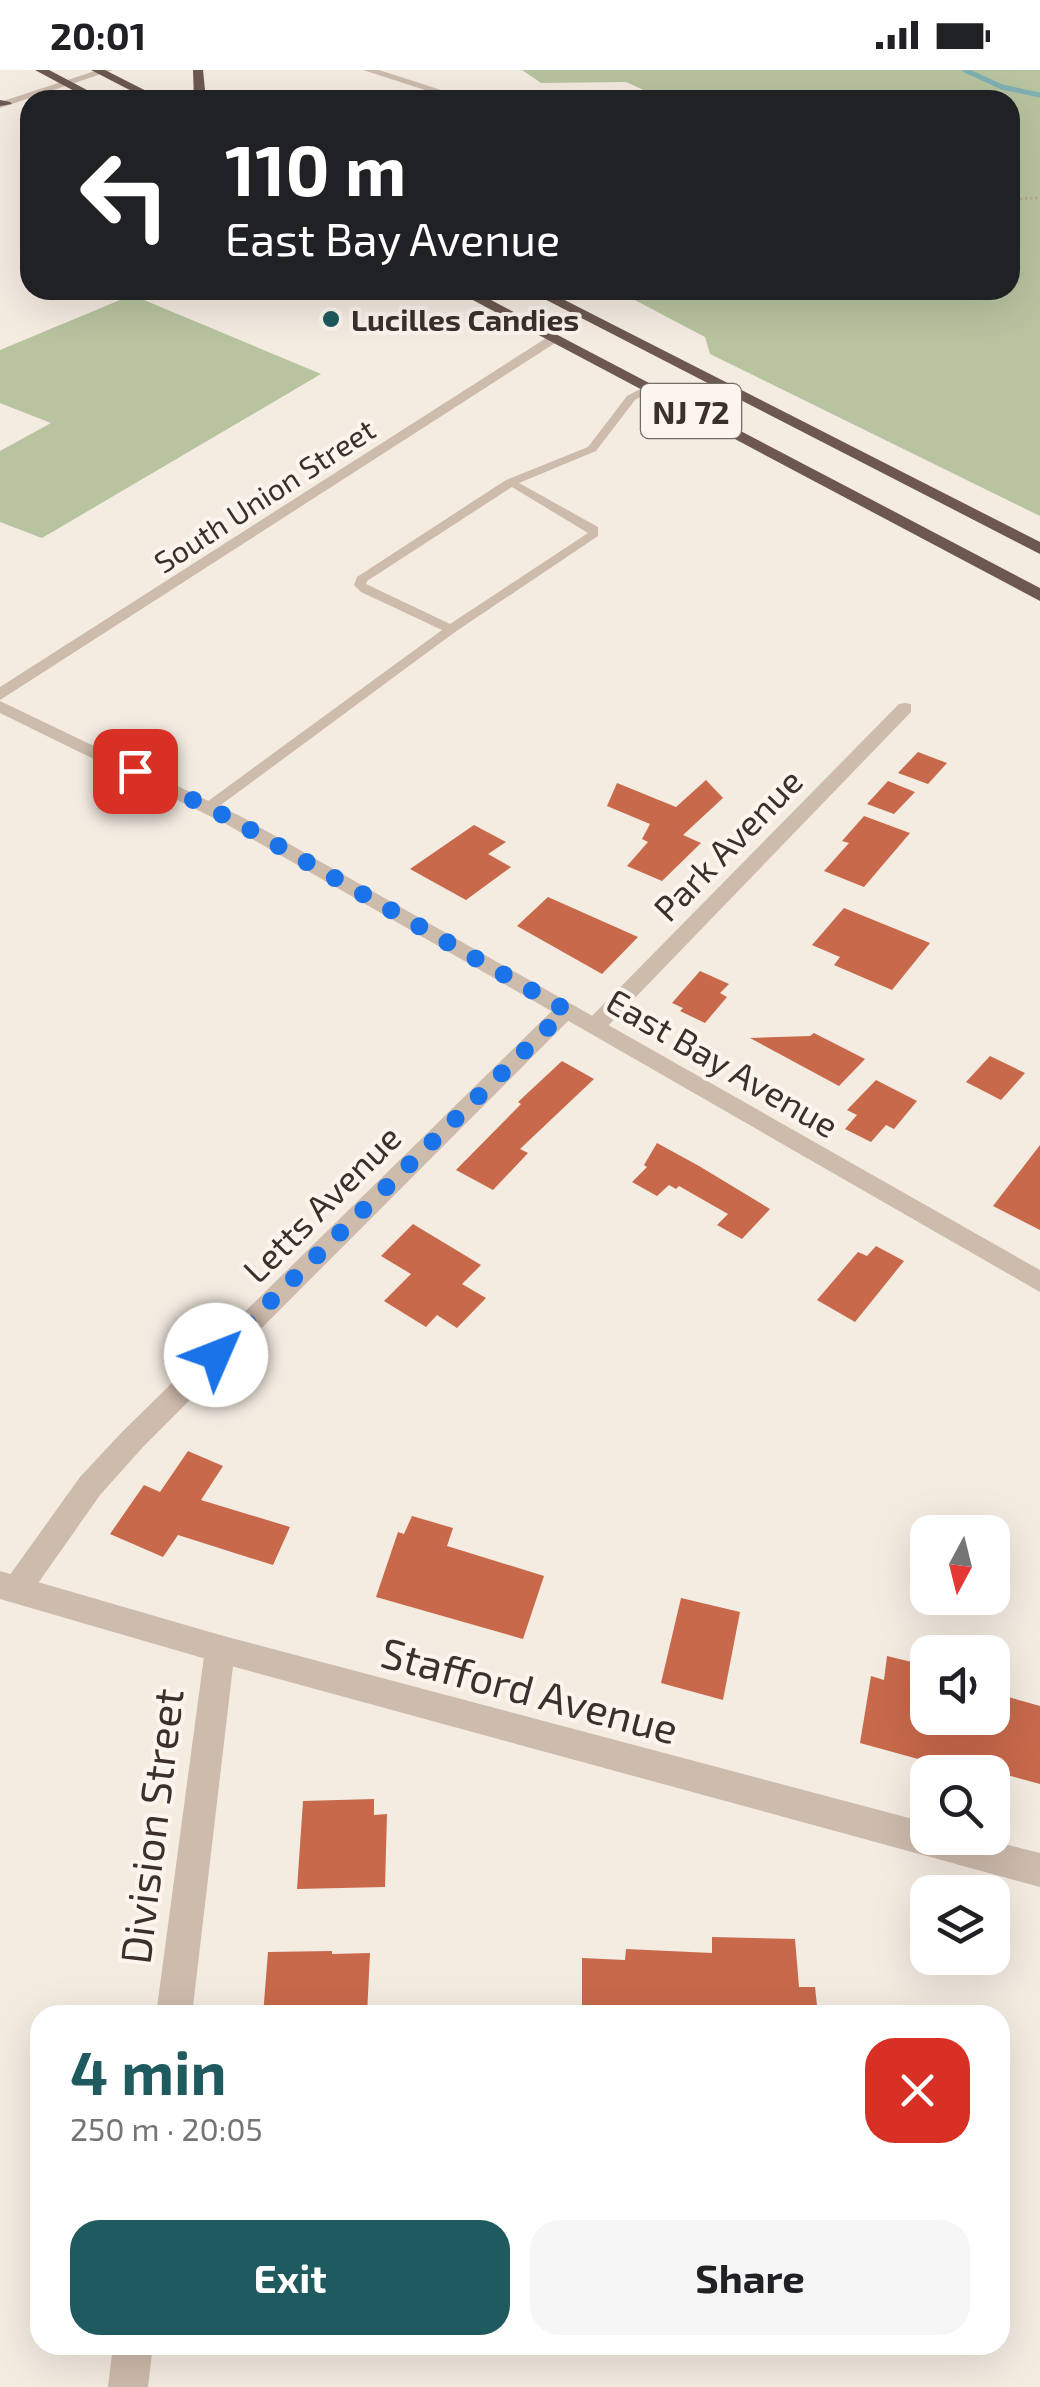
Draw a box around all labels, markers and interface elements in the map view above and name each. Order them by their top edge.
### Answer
text: 20:01 [50,12,146,58]
text: 110 m [225,126,406,210]
icon: left [60,130,190,260]
text: East Bay Avenue [225,211,560,265]
place label: Lucilles Candies [351,301,579,337]
marker: Lucilles Candies [320,308,342,330]
road number: NJ 72 [641,384,741,438]
street label: South Union Street [147,410,381,580]
pin [93,729,178,814]
icon: arrive [108,744,163,799]
street label: Park Avenue [644,759,810,929]
street label: East Bay Avenue [600,979,846,1145]
street label: Letts Avenue [234,1116,408,1290]
position arrow [164,1303,268,1407]
north arrow [910,1515,1010,1615]
map controls [910,1515,1010,1975]
street label: Stafford Avenue [376,1625,684,1753]
button: sound [910,1635,1010,1735]
street label: Division Street [108,1685,192,1967]
button: search [910,1755,1010,1855]
button: layers [910,1875,1010,1975]
text: 4 min [70,2035,227,2107]
button: close [865,2038,970,2143]
text: 250 m · 20:05 [70,2109,263,2147]
button: Exit [70,2220,510,2335]
button: Share [530,2220,970,2335]

